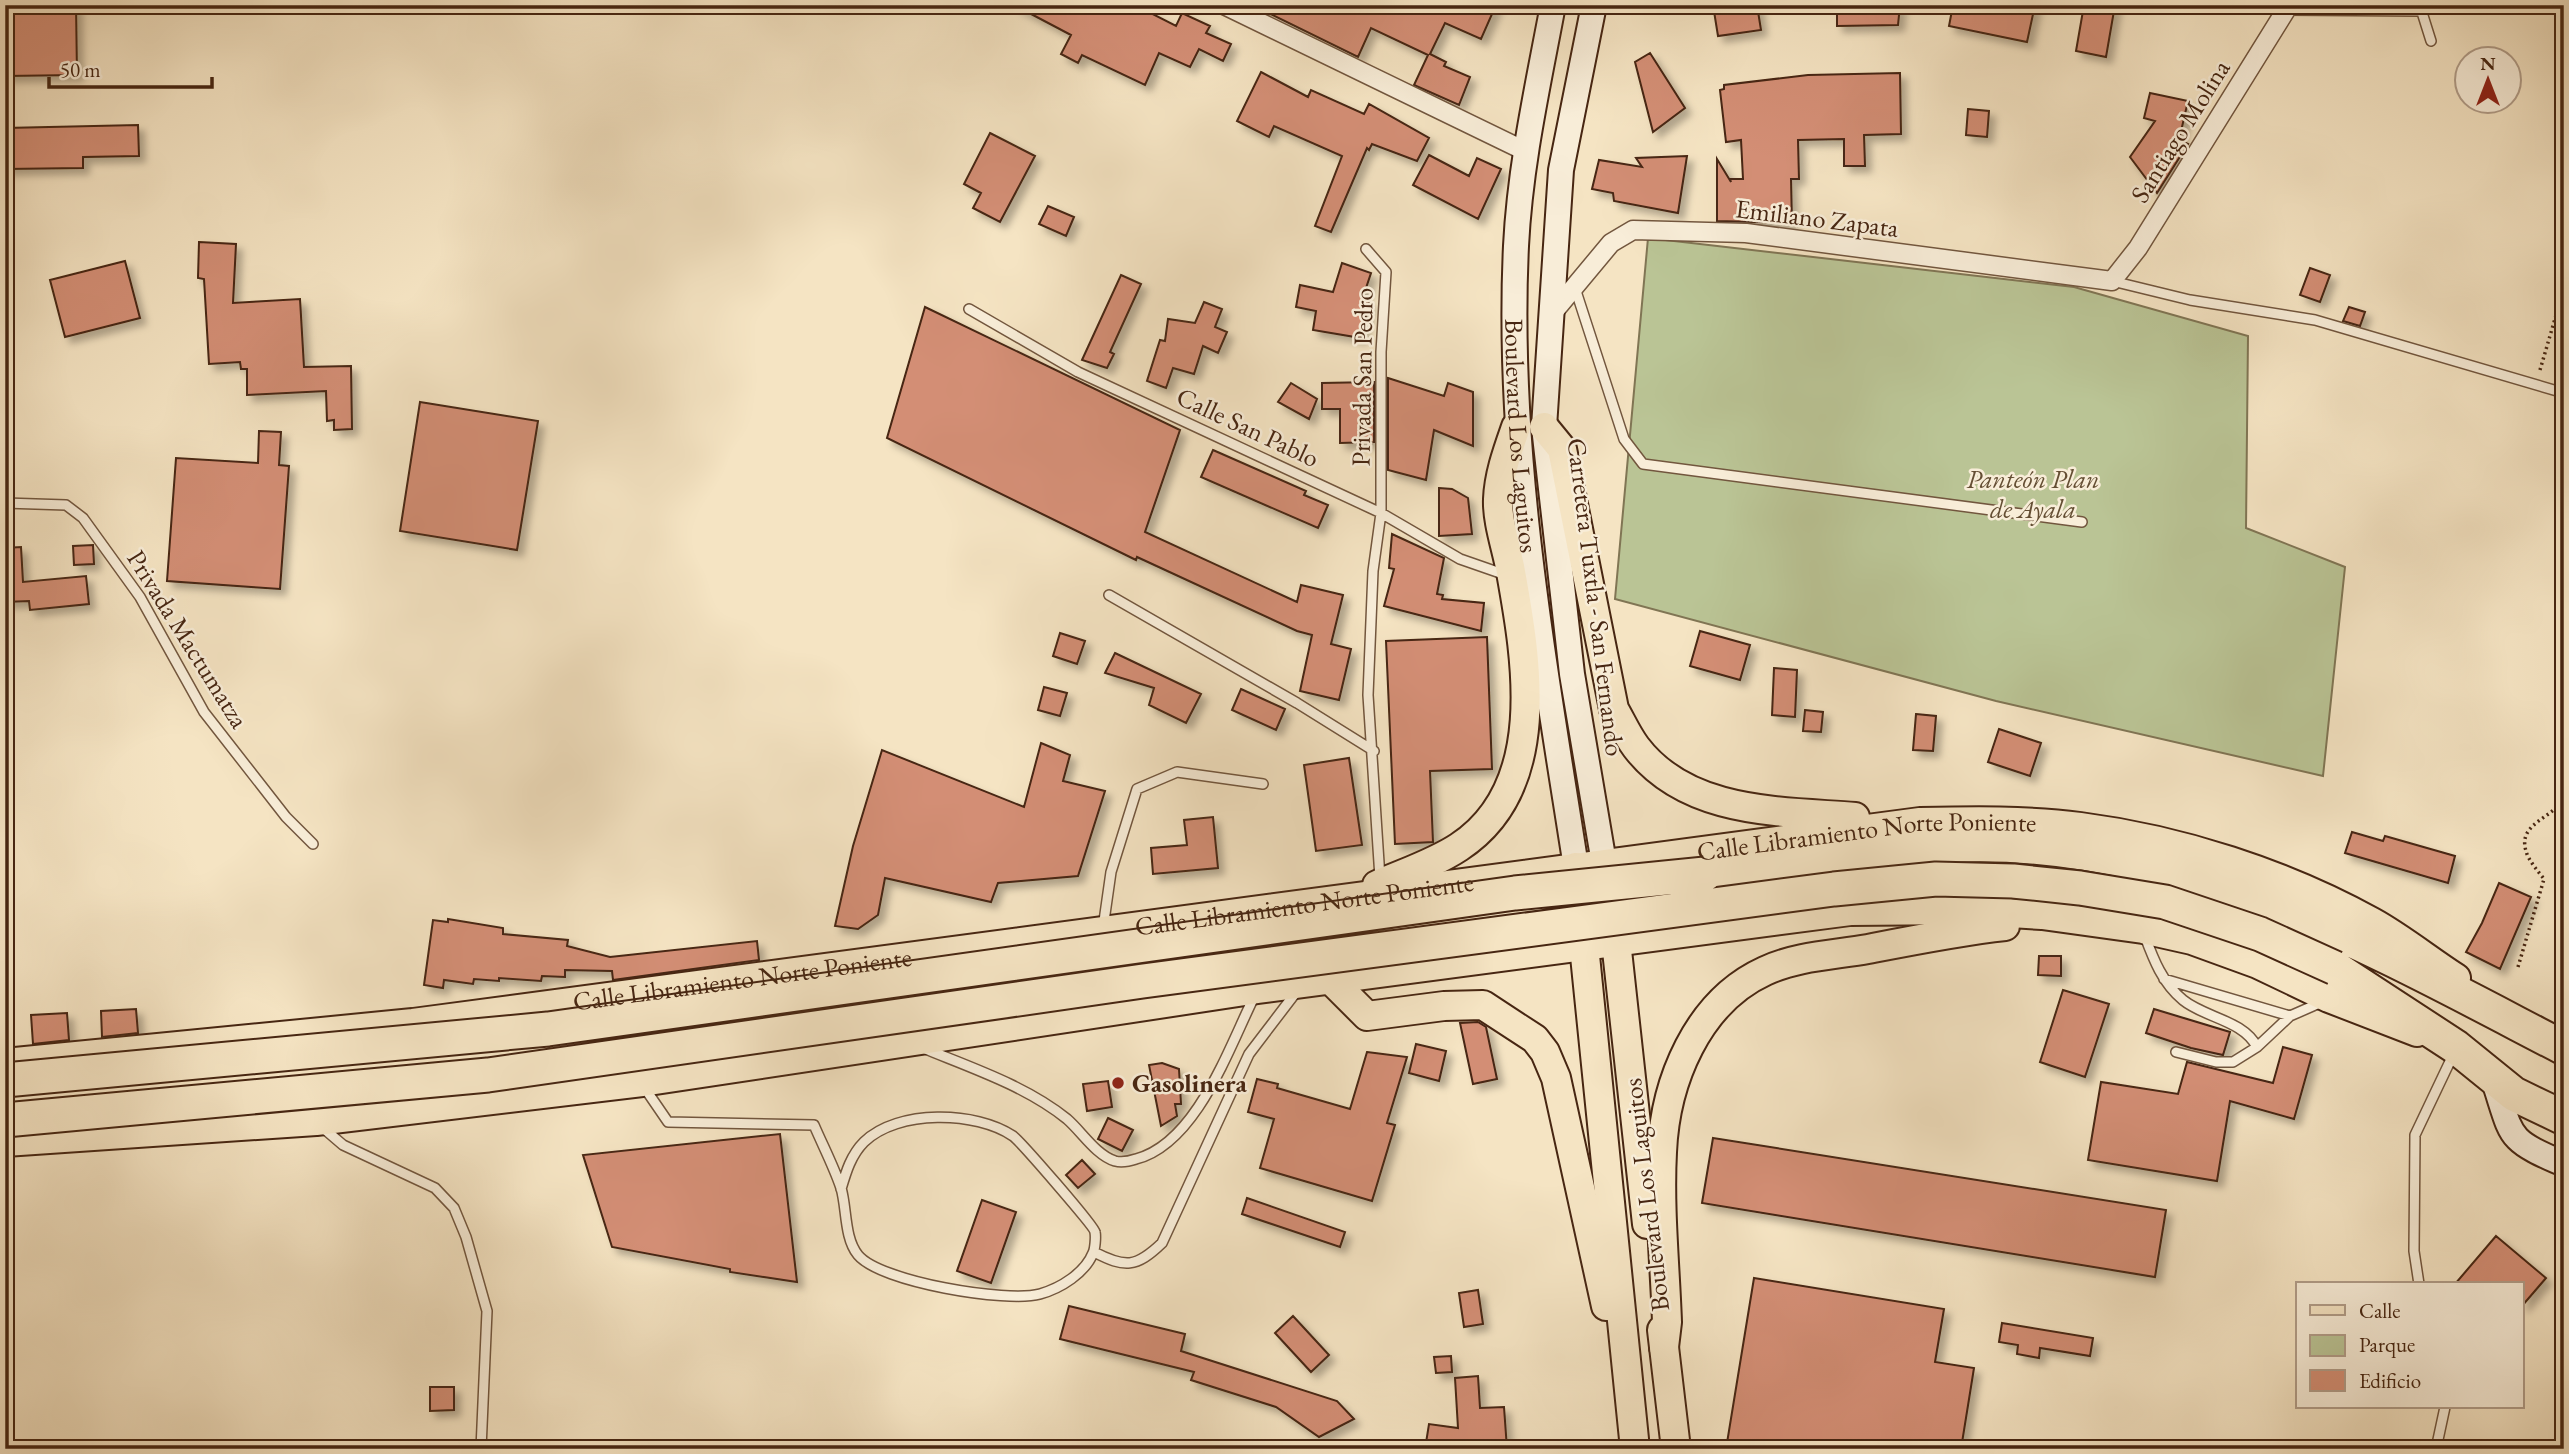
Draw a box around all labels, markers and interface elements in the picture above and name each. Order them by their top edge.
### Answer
scale bar [49,46,212,90]
north arrow [2454,46,2524,116]
text: N [2480,51,2496,76]
street label: Santiago Molina [2123,53,2238,209]
text: 50 m [60,56,101,83]
street label: Emiliano Zapata [1734,191,1901,245]
street label: Privada San Pedro [1343,287,1381,467]
street label: Boulevard Los Laguitos [1497,318,1547,555]
street label: Calle San Pablo [1171,379,1325,475]
street label: Carretera Tuxtla - San Fernando [1560,436,1632,758]
park label: Panteón Plan de Ayala [1967,462,2099,526]
street label: Privada Mactumatza [119,543,257,735]
street label: Calle Libramiento Norte Poniente [1695,804,2037,869]
street label: Calle Libramiento Norte Poniente [1133,865,1476,944]
street label: Calle Libramiento Norte Poniente [571,940,914,1019]
place label: Gasolinera [1132,1066,1248,1100]
marker: Gasolinera [1110,1075,1126,1091]
street label: Boulevard Los Laguitos [1615,1076,1677,1314]
legend [2296,1282,2524,1408]
text: Calle [2359,1297,2401,1324]
text: Parque [2359,1331,2415,1358]
text: Edificio [2359,1367,2421,1394]

